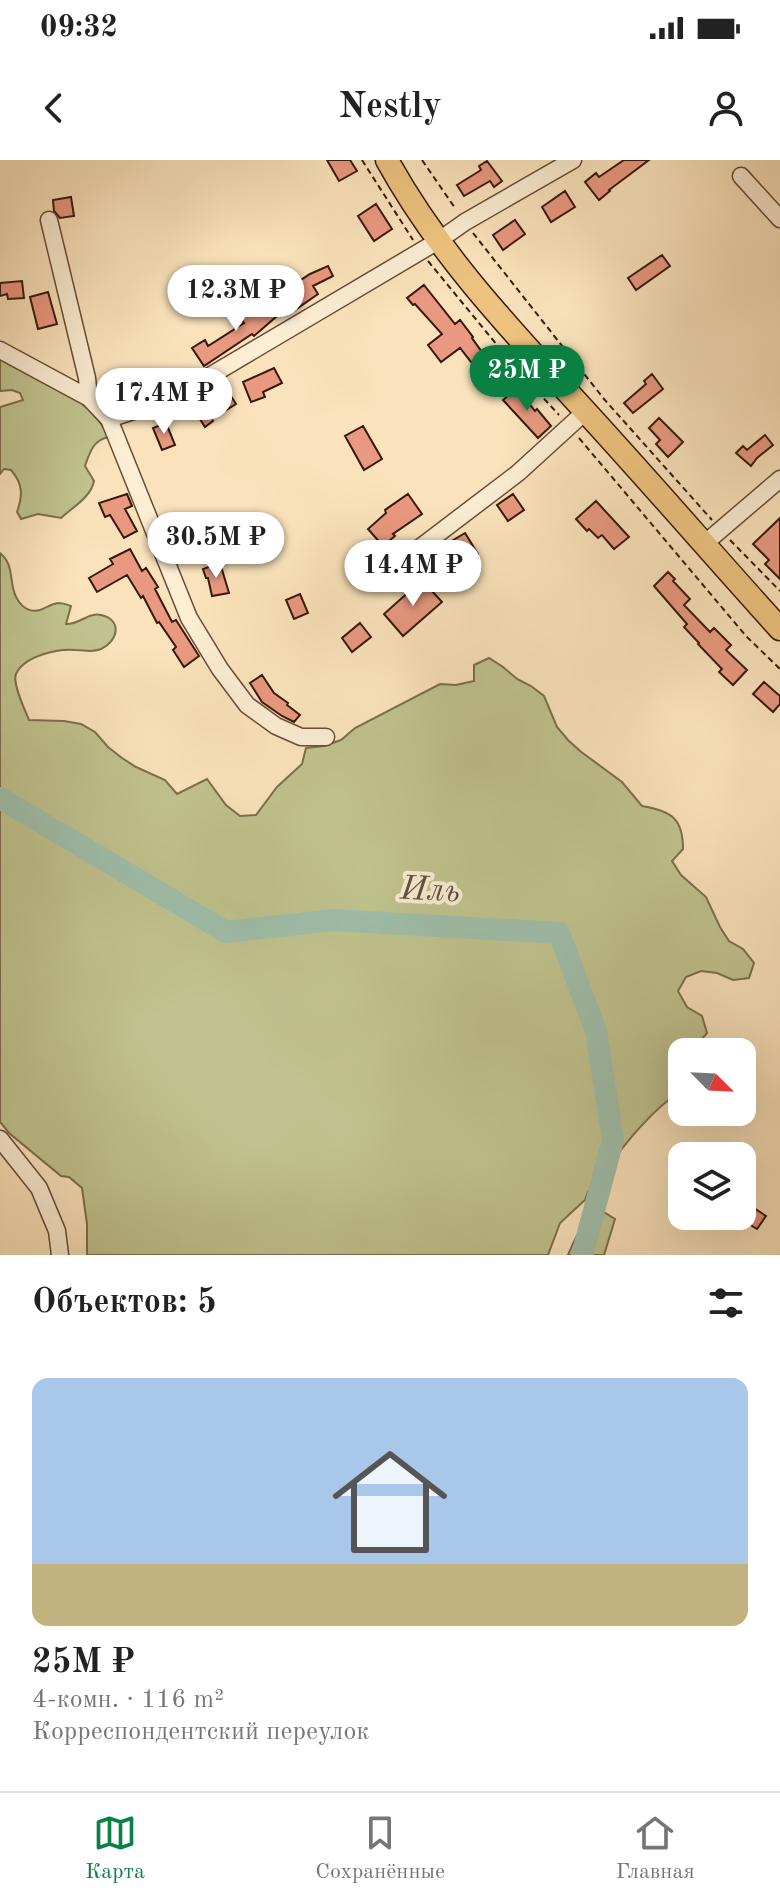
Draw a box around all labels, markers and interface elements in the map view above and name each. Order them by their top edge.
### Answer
text: 09:32 [40,13,118,43]
icon: back [32,86,76,130]
icon: person [704,86,748,130]
text: Nestly [338,90,442,126]
pin: 12.3M ₽ [162,265,310,333]
text: 12.3M ₽ [185,278,287,304]
pin: 25M ₽ [471,345,583,413]
text: 25M ₽ [488,358,566,384]
pin: 17.4M ₽ [90,368,238,436]
text: 17.4M ₽ [113,381,215,407]
pin: 30.5M ₽ [142,512,290,580]
text: 30.5M ₽ [165,525,267,551]
pin: 14.4M ₽ [339,540,487,608]
text: 14.4M ₽ [362,553,464,579]
water label: Иль [398,872,461,910]
north arrow [668,1038,756,1126]
map controls [668,1038,756,1230]
button: layers [668,1142,756,1230]
icon: filters [704,1281,748,1325]
text: Объектов: 5 [32,1286,217,1320]
icon: home [318,1430,462,1574]
text: 25M ₽ [32,1646,135,1680]
text: 4-комн. · 116 m² [32,1687,224,1713]
text: Корреспондентский переулок [32,1719,369,1745]
tab: Карта [85,1811,145,1886]
tab: Сохранённые [315,1811,445,1886]
tab: Главная [616,1811,695,1886]

